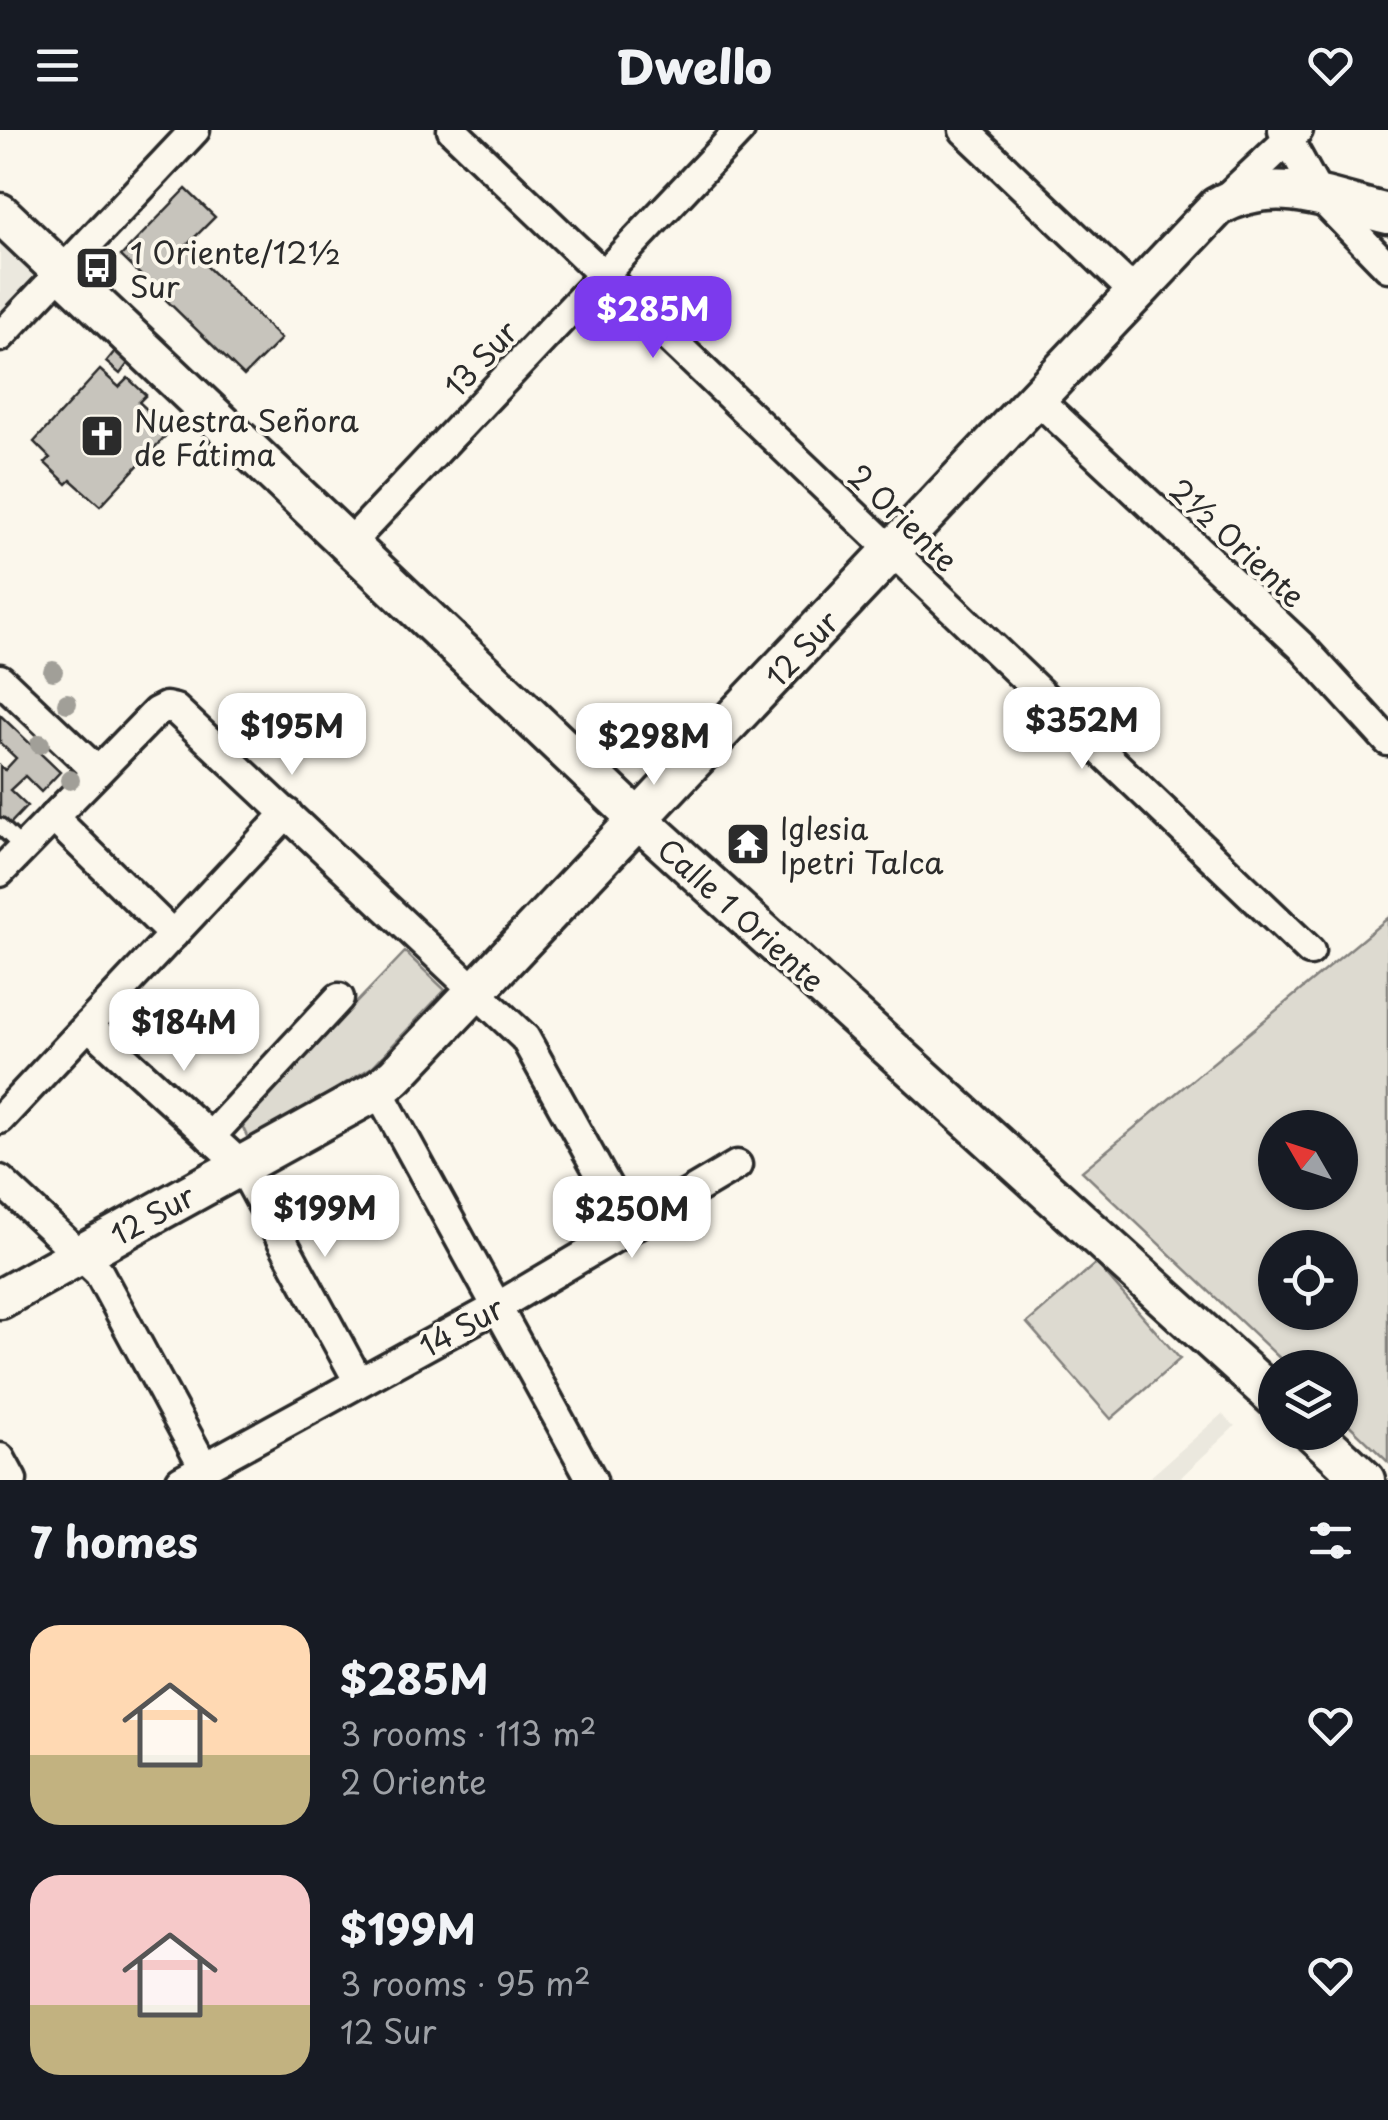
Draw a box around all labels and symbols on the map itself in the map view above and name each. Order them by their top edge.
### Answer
place label: 1 Oriente/12½ Sur [130,229,340,308]
bus stop icon: 1 Oriente/12½ Sur [74,245,120,291]
pin: $285M [583,276,723,361]
street label: 13 Sur [433,310,527,406]
place label: Nuestra Señora de Fátima [134,397,360,476]
church icon: Nuestra Señora de Fátima [79,413,125,459]
street label: 2 Oriente [839,453,969,581]
street label: 2½ Oriente [1160,467,1316,617]
street label: 12 Sur [754,600,848,696]
pin: $352M [1012,687,1152,772]
pin: $195M [222,693,362,778]
pin: $298M [584,703,724,788]
place label: Iglesia Ipetri Talca [780,805,944,884]
temple icon: Iglesia Ipetri Talca [725,821,771,867]
street label: Calle 1 Oriente [648,826,836,1002]
pin: $184M [114,989,254,1074]
north arrow [1258,1110,1358,1210]
street label: 12 Sur [102,1172,202,1256]
pin: $199M [255,1175,395,1260]
pin: $250M [562,1176,702,1261]
street label: 14 Sur [411,1284,511,1368]

